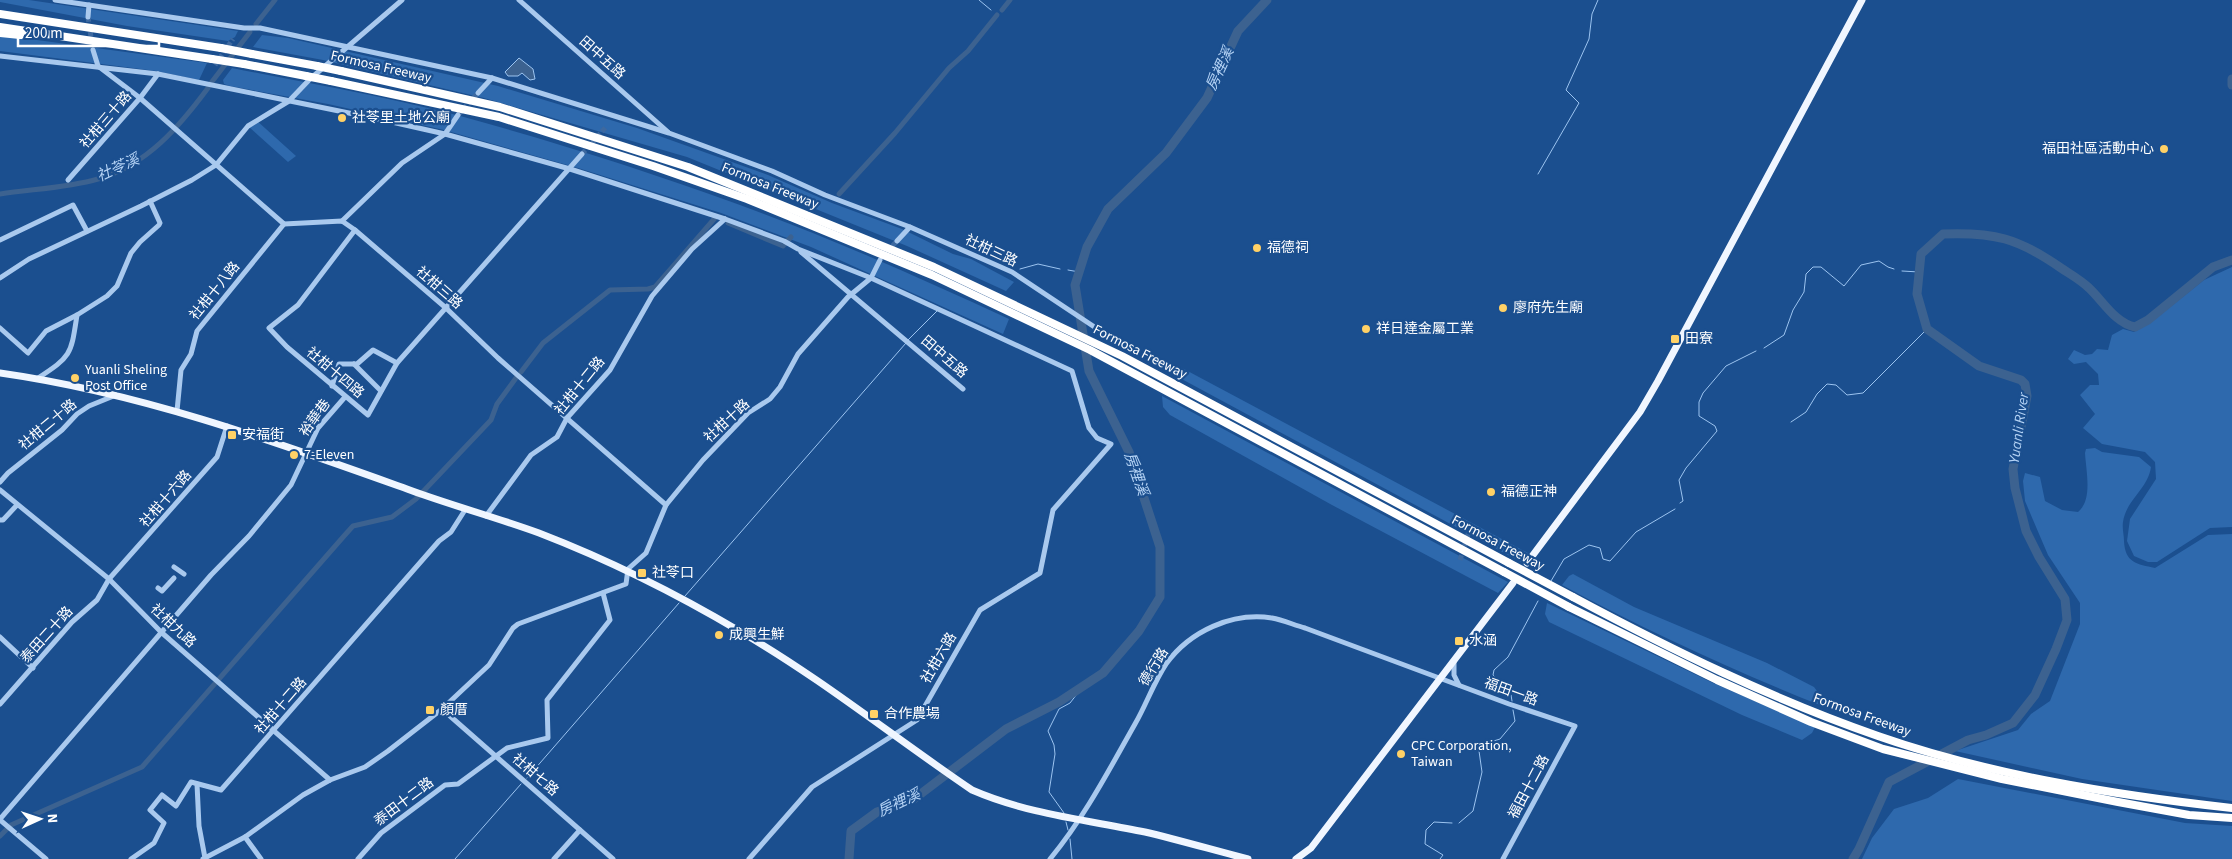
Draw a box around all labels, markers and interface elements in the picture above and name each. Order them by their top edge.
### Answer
scale bar [18,15,159,47]
text: 200 m [25,23,63,44]
street label: 田中五路 [575,32,629,84]
water label: 房裡溪 [1201,42,1240,94]
street label: Formosa Freeway [329,46,434,88]
street label: 社柑三十路 [75,87,137,153]
place label: 社苓里土地公廟 [352,108,450,128]
marker: 社苓里土地公廟 [336,112,348,124]
place label: 福田社區活動中心 [2042,139,2154,159]
marker: 福田社區活動中心 [2158,143,2170,155]
water label: 社苓溪 [93,148,145,187]
street label: Formosa Freeway [719,157,822,215]
street label: 社柑三路 [961,230,1021,272]
place label: 福德祠 [1267,238,1309,258]
marker: 福德祠 [1251,242,1263,254]
street label: 社柑十八路 [185,258,245,324]
street label: 社柑三路 [411,262,467,314]
place label: 廖府先生廟 [1513,298,1583,318]
marker: 廖府先生廟 [1497,302,1509,314]
place label: 祥日達金屬工業 [1376,319,1474,339]
street label: Formosa Freeway [1090,320,1191,384]
marker: 祥日達金屬工業 [1360,323,1372,335]
place label: 田寮 [1685,329,1713,349]
street label: 田中五路 [916,331,972,383]
marker: 田寮 [1669,333,1681,345]
street label: 社柑十四路 [302,343,368,403]
street label: 社柑十二路 [550,353,610,419]
place label: Yuanli Sheling Post Office [84,360,167,396]
marker: Yuanli Sheling Post Office [69,372,81,384]
water label: Yuanli River [2004,390,2034,465]
street label: 社柑二十路 [15,395,81,455]
street label: 裕華巷 [295,395,335,441]
street label: 社柑十路 [700,395,754,447]
place label: 安福街 [242,425,284,445]
marker: 安福街 [226,429,238,441]
place label: 7-Eleven [304,445,354,465]
marker: 7-Eleven [288,449,300,461]
water label: 房裡溪 [1119,449,1154,501]
street label: 社柑十六路 [135,466,197,532]
place label: 福德正神 [1501,482,1557,502]
marker: 福德正神 [1485,486,1497,498]
street label: Formosa Freeway [1448,510,1549,576]
place label: 社苓口 [652,563,694,583]
marker: 社苓口 [636,567,648,579]
street label: 社柑九路 [146,600,200,652]
street label: 泰田二十路 [16,602,78,668]
place label: 成興生鮮 [729,625,785,645]
marker: 成興生鮮 [713,629,725,641]
street label: 社柑六路 [916,629,962,687]
place label: 水涵 [1469,631,1497,651]
marker: 水涵 [1453,635,1465,647]
street label: 德行路 [1134,644,1174,690]
street label: 社柑十二路 [250,673,312,739]
street label: 福田一路 [1481,673,1541,711]
street label: Formosa Freeway [1810,688,1914,742]
place label: 顏厝 [440,700,468,720]
marker: 顏厝 [424,704,436,716]
place label: 合作農場 [884,704,940,724]
marker: 合作農場 [868,708,880,720]
place label: CPC Corporation, Taiwan [1411,736,1512,772]
marker: CPC Corporation, Taiwan [1395,748,1407,760]
street label: 社柑七路 [507,749,563,801]
street label: 福田十二路 [1504,751,1554,823]
street label: 泰田十二路 [370,773,438,831]
water label: 房裡溪 [874,783,926,822]
north arrow [15,794,65,844]
text: N [42,813,62,824]

